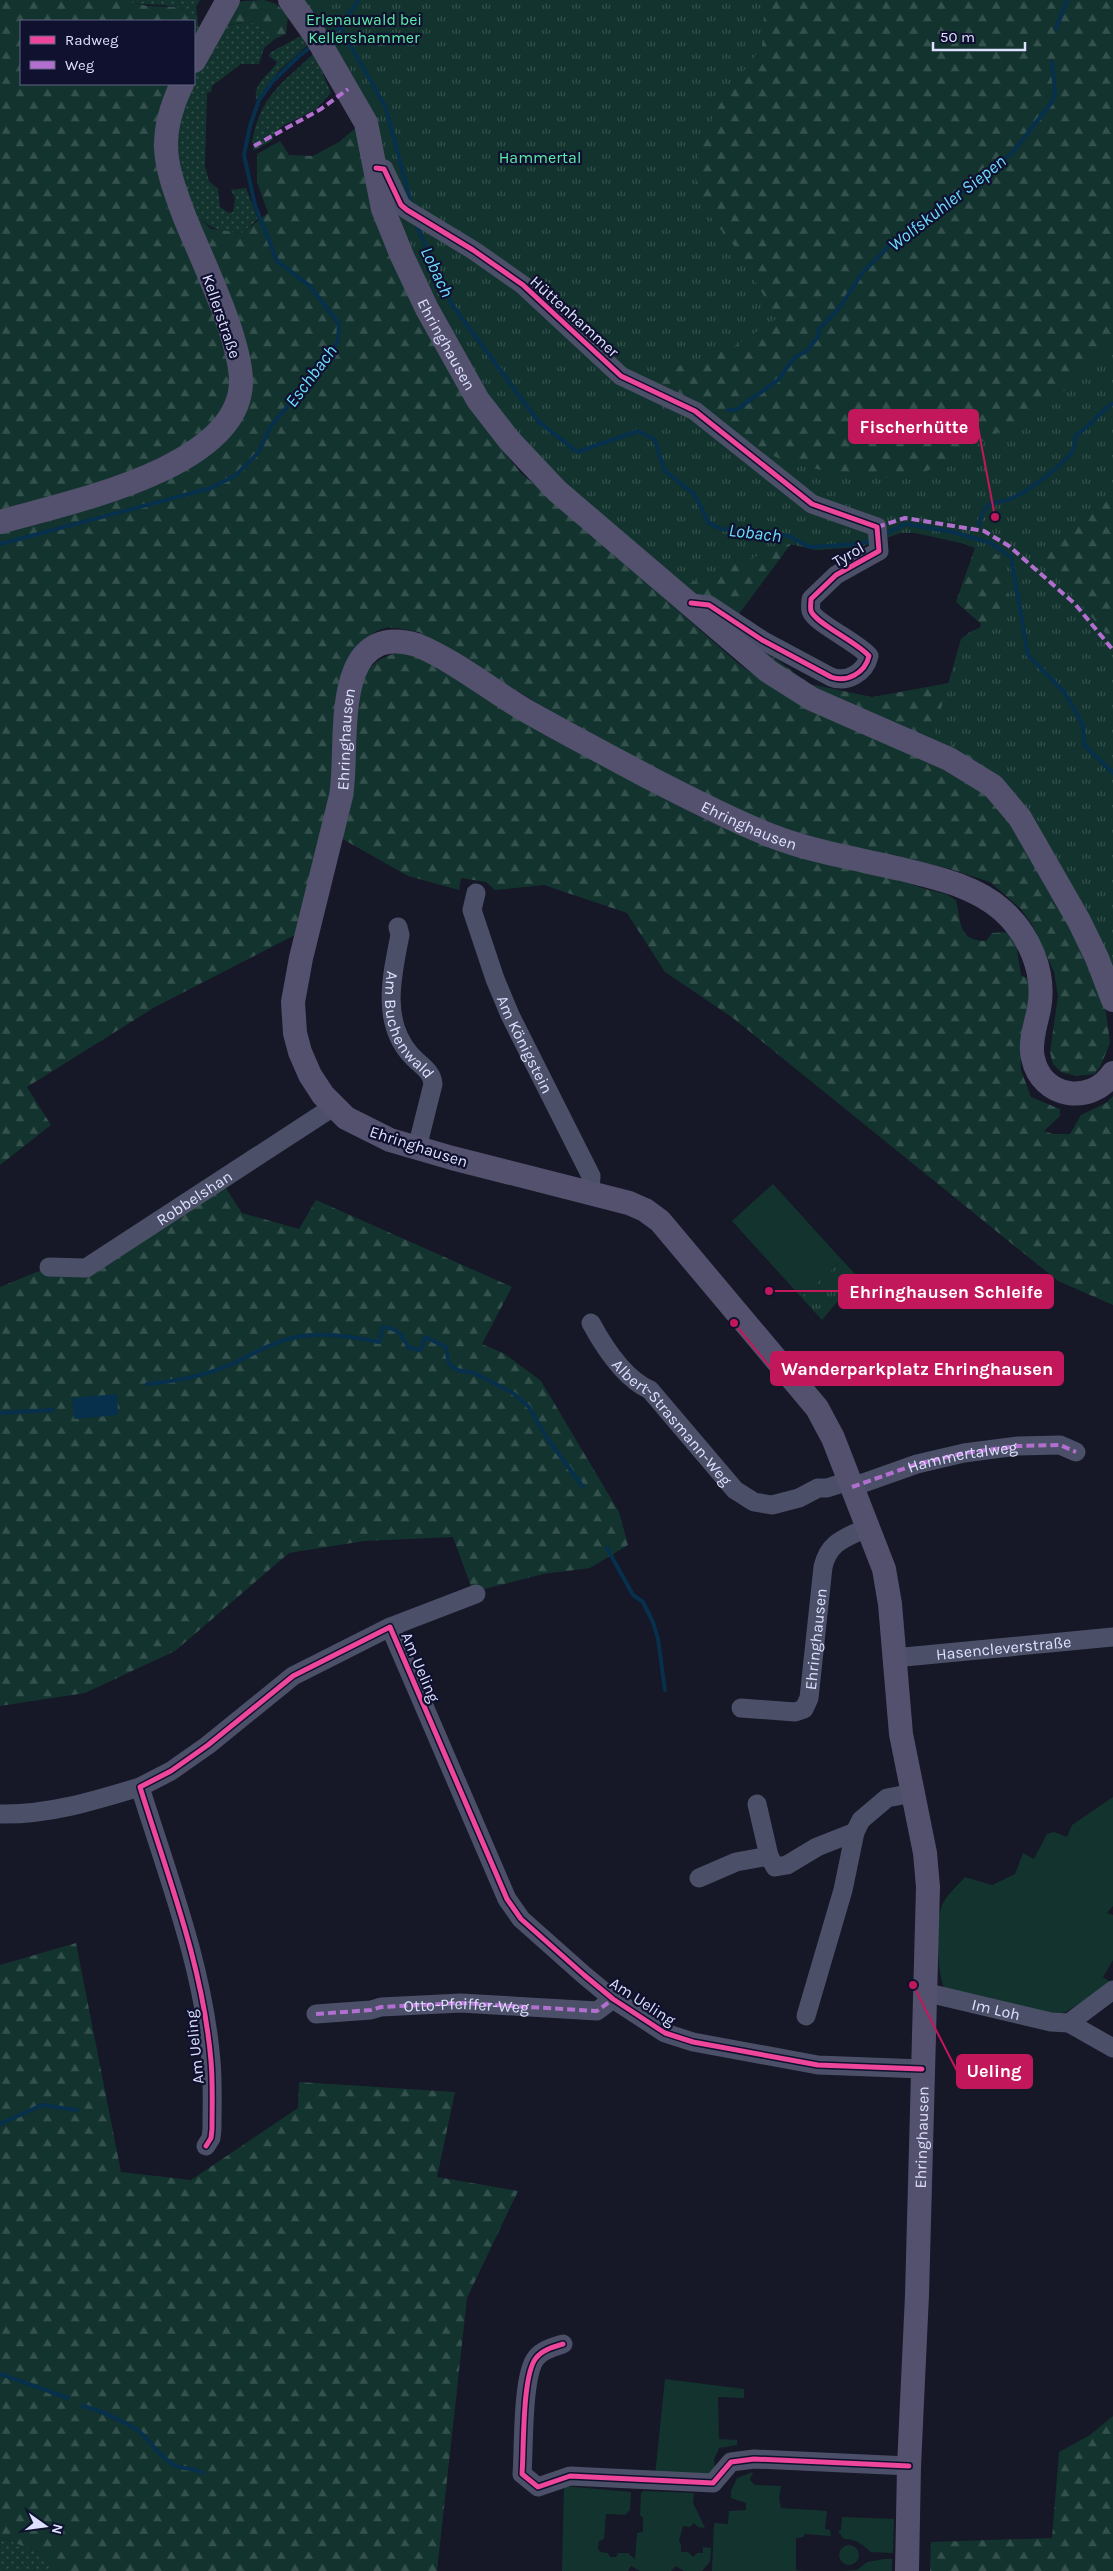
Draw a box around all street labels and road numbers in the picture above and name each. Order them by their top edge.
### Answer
street label: Kellerstraße [198,271,245,361]
street label: Hüttenhammer [526,272,623,361]
street label: Ehringhausen [413,295,480,394]
street label: Tyrol [829,538,867,571]
street label: Ehringhausen [333,686,359,791]
street label: Ehringhausen [698,797,799,854]
street label: Am Buchenwald [381,970,438,1082]
street label: Am Königstein [493,992,557,1097]
street label: Ehringhausen [367,1122,470,1171]
street label: Robbelshan [153,1166,236,1230]
street label: Albert-Strasmann-Weg [608,1355,736,1489]
street label: Hammertalweg [905,1437,1018,1477]
street label: Ehringhausen [801,1587,831,1691]
street label: Am Ueling [397,1629,444,1705]
street label: Hasencleverstraße [935,1632,1072,1664]
street label: Am Ueling [606,1973,679,2030]
street label: Otto-Pfeiffer-Weg [403,1994,530,2017]
street label: Im Loh [970,1995,1022,2024]
street label: Am Ueling [181,2009,208,2085]
street label: Ehringhausen [911,2086,933,2189]

